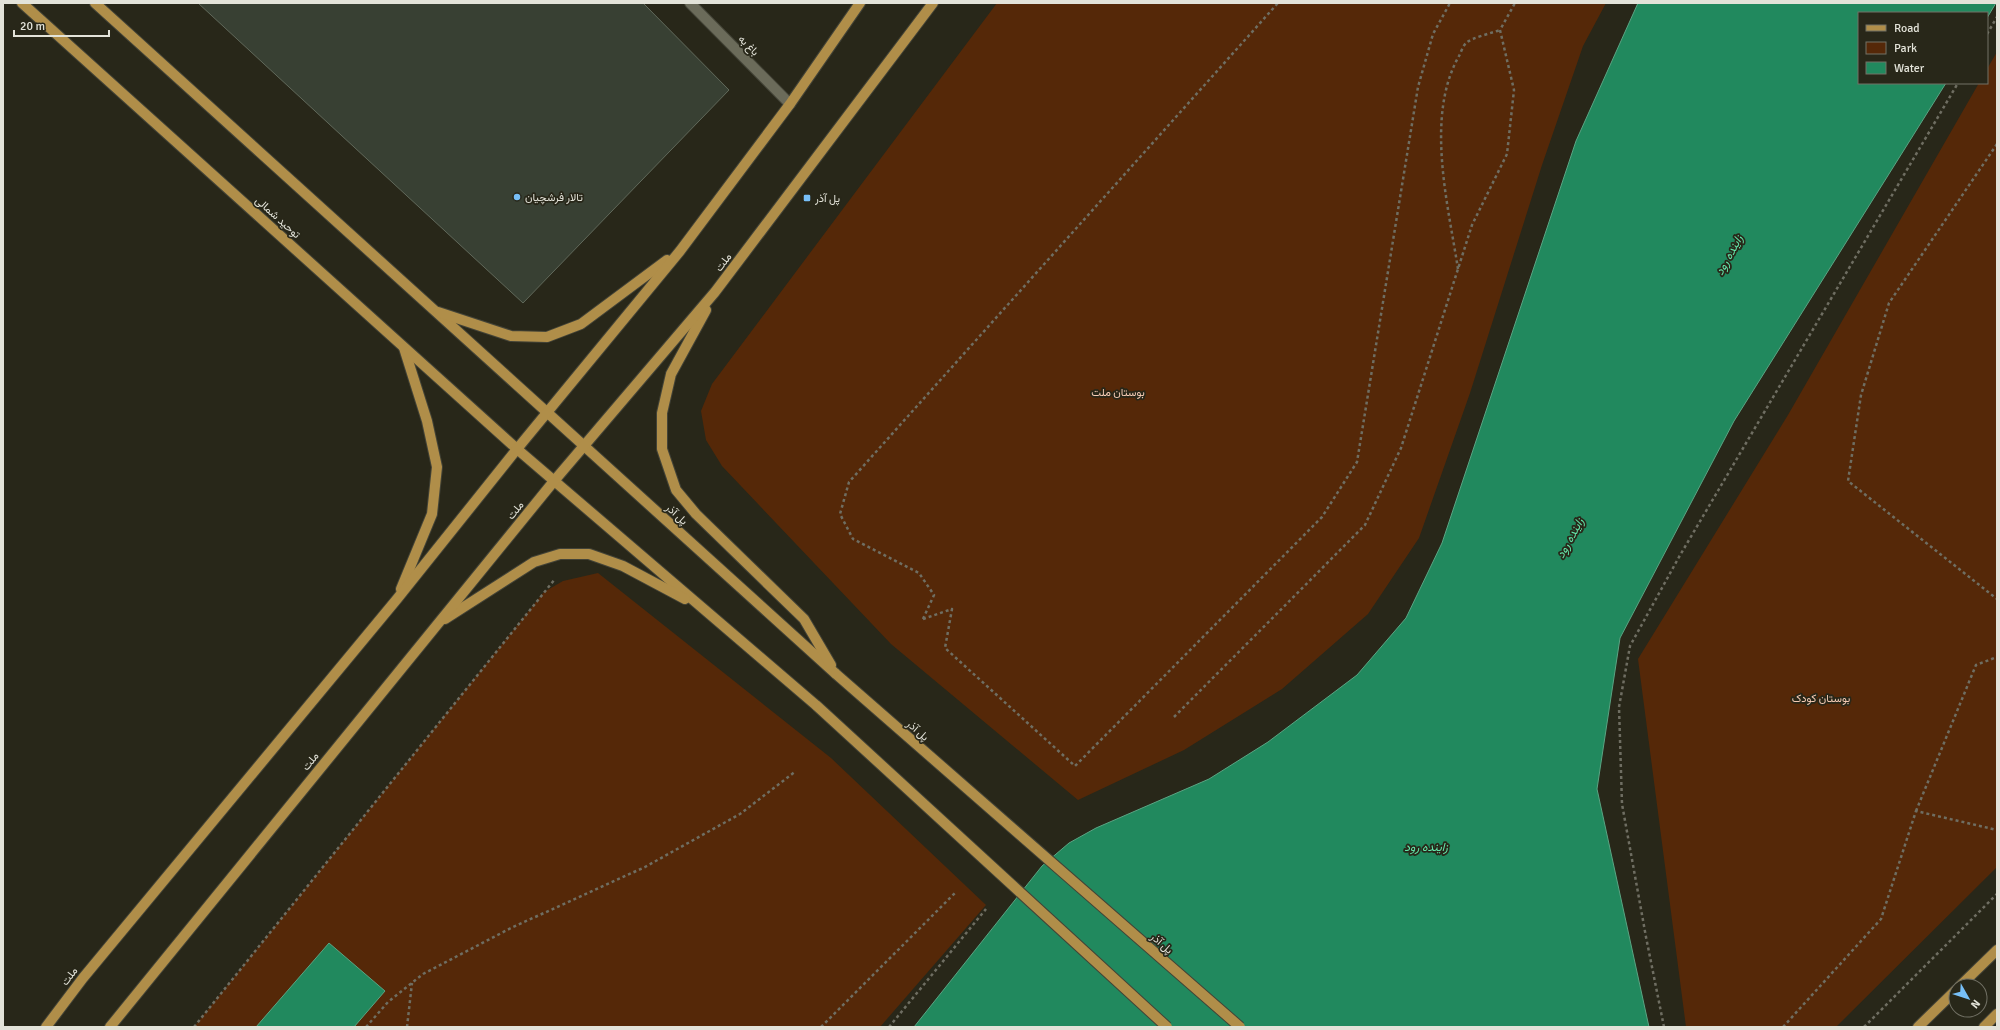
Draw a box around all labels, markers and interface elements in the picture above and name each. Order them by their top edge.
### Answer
scale bar [14,12,109,38]
legend [1858,12,1988,84]
text: 20 m [20,19,45,34]
text: Road [1894,21,1920,36]
street label: باغ به [735,32,762,59]
text: Park [1894,41,1917,56]
text: Water [1894,61,1925,76]
place label: تالار فرشچیان [525,191,583,205]
marker: تالار فرشچیان [512,192,522,202]
place label: پل آذر [814,192,840,206]
marker: پل آذر [802,193,812,203]
street label: توحید شمالی [252,194,303,241]
water label: زاینده رود [1712,232,1747,278]
street label: ملت [712,250,735,274]
park label: بوستان ملت [1091,386,1145,399]
street label: ملت [504,499,527,522]
street label: پل آذر [662,500,691,528]
water label: زاینده رود [1553,515,1588,561]
park label: بوستان کودک [1792,692,1850,705]
street label: پل آذر [902,717,932,744]
street label: ملت [299,750,322,773]
water label: زاینده رود [1404,840,1449,855]
street label: پل آذر [1146,930,1176,957]
street label: ملت [58,964,81,988]
north arrow [1948,978,1988,1018]
text: N [1968,997,1983,1011]

